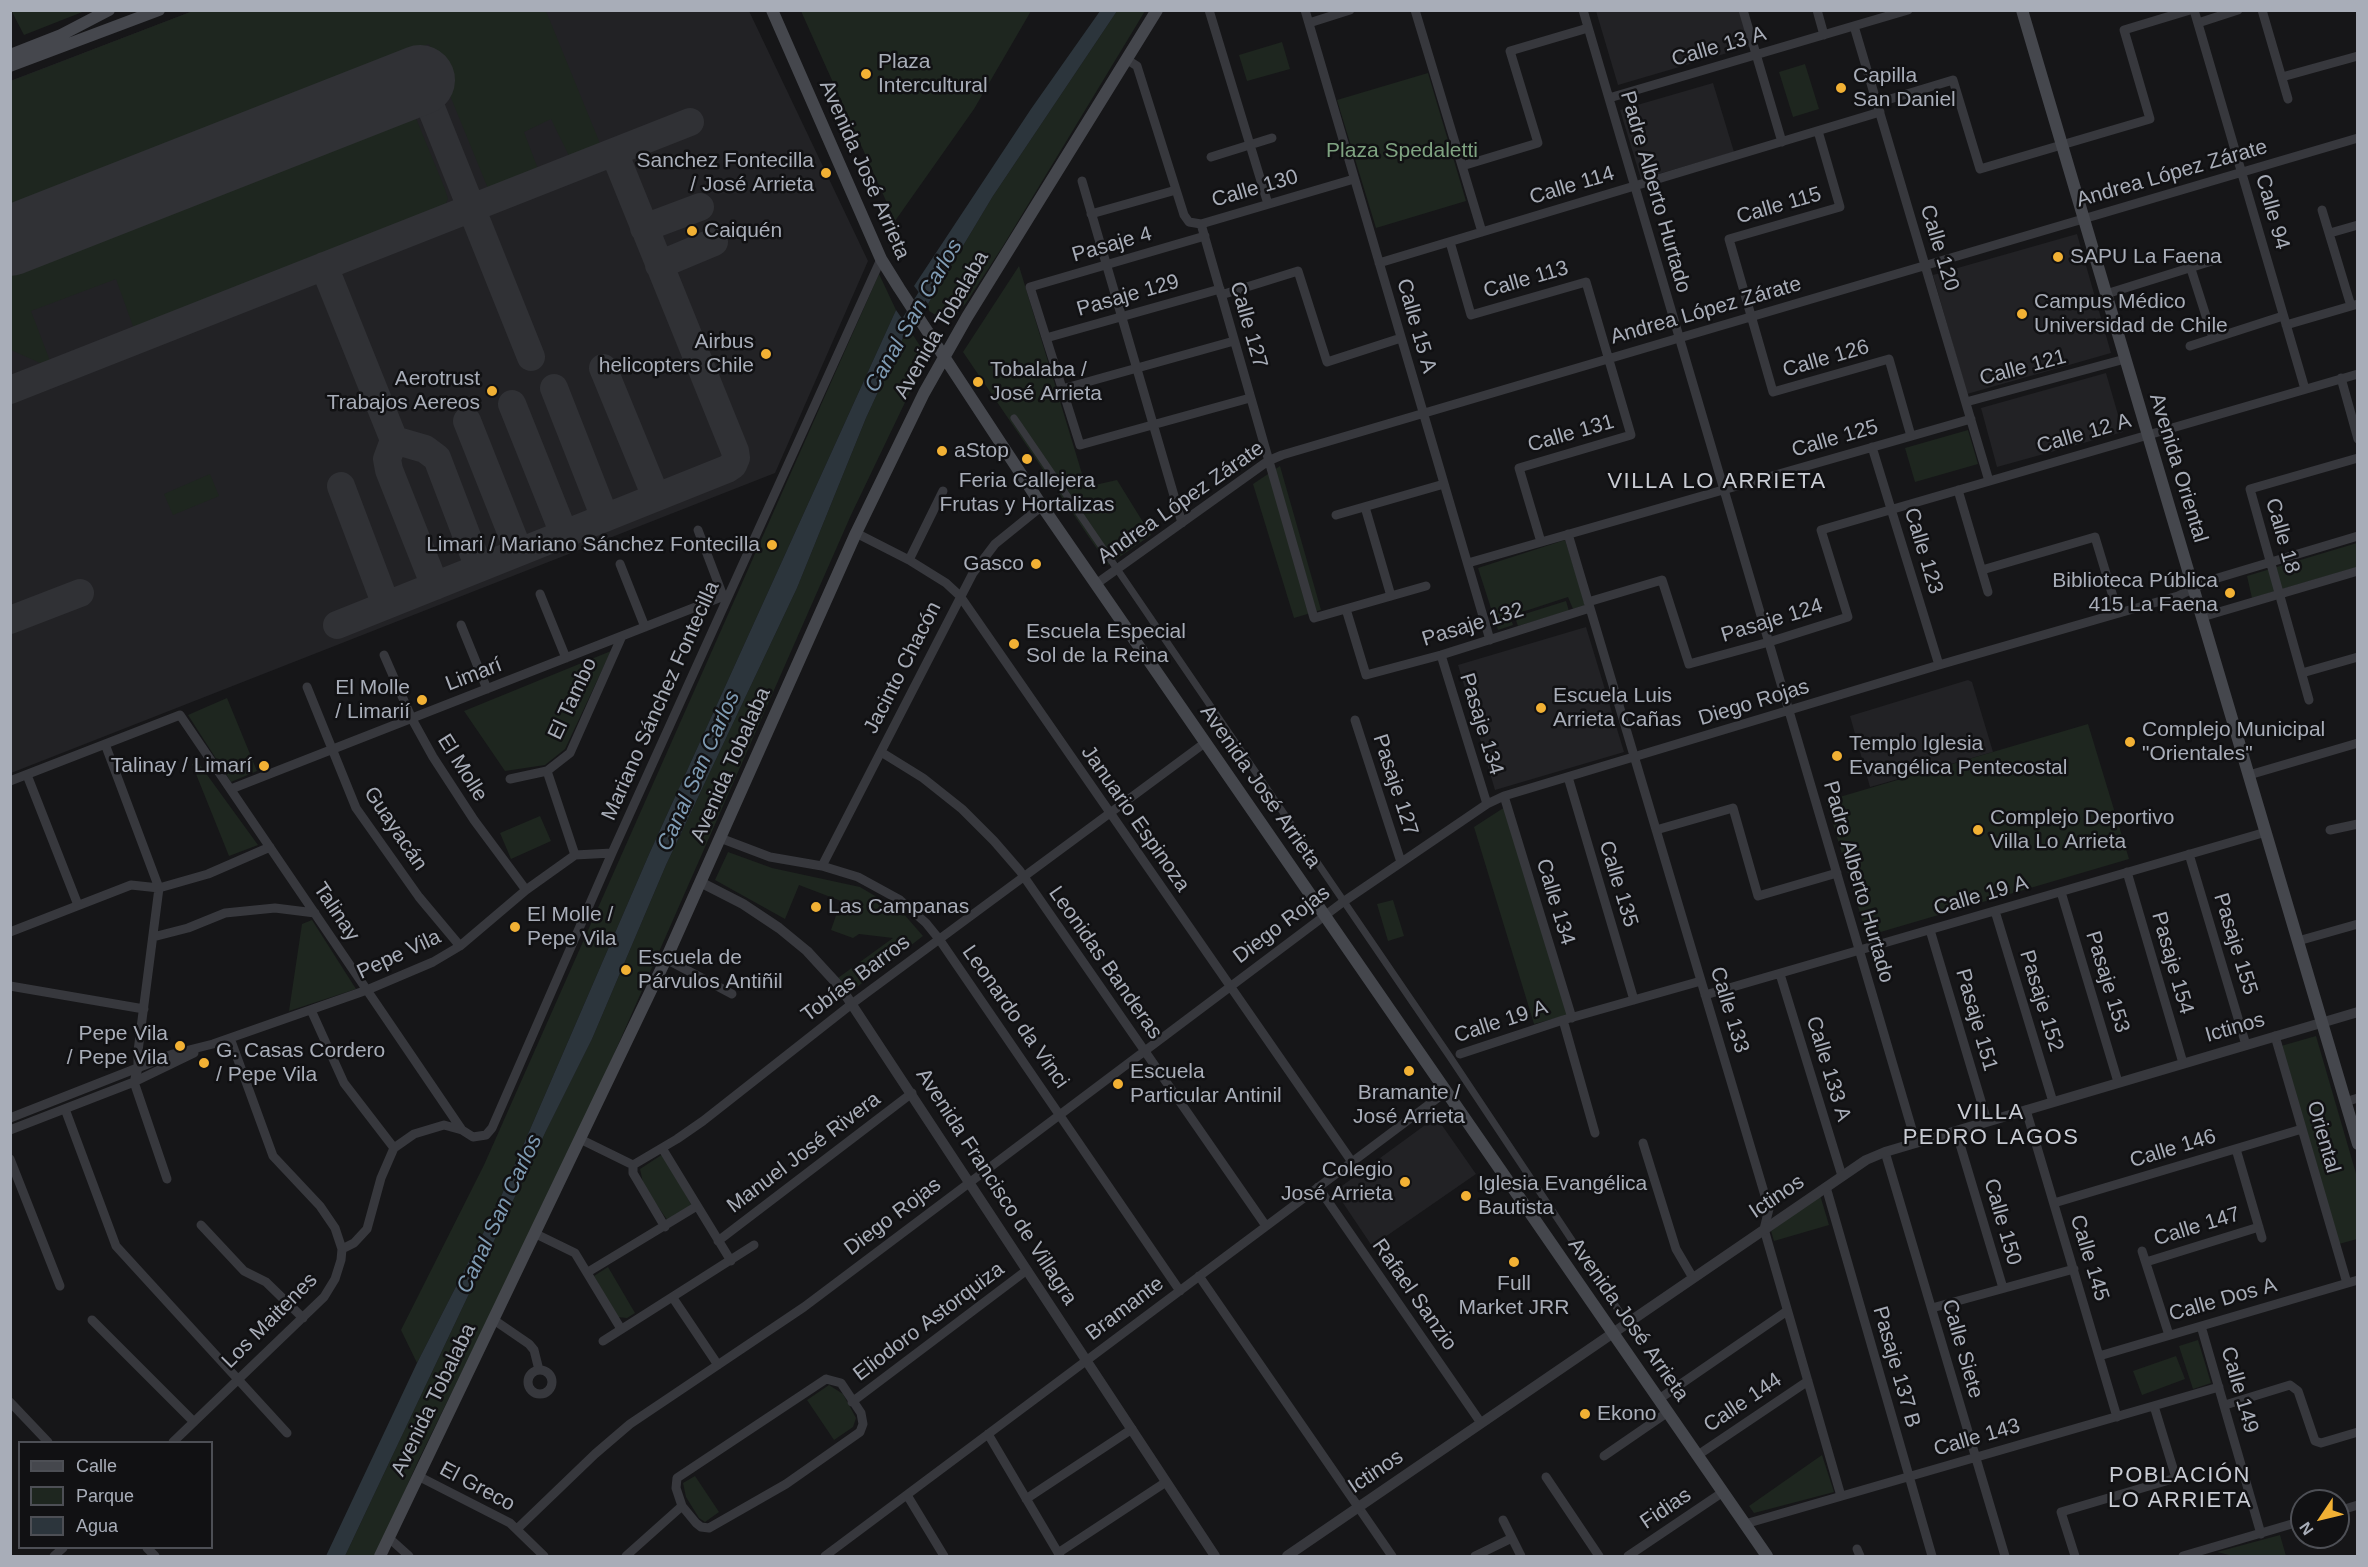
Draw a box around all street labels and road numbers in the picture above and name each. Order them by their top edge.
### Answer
street label: Calle 13 A [1669,22,1769,72]
street label: Avenida José Arrieta [813,77,915,263]
street label: Padre Alberto Hurtado [1614,88,1696,296]
street label: Andrea López Zárate [2074,135,2270,213]
street label: Calle 114 [1527,161,1617,211]
street label: Calle 130 [1209,165,1301,213]
street label: Calle 94 [2249,171,2295,253]
street label: Calle 115 [1734,182,1824,230]
street label: Calle 120 [1914,202,1964,294]
street label: Pasaje 4 [1069,222,1155,268]
street label: Avenida Tobalaba [889,247,995,403]
street label: Calle 113 [1481,256,1571,304]
street label: Pasaje 129 [1074,269,1182,323]
street label: Andrea López Zárate [1608,272,1804,350]
street label: Calle 15 A [1391,276,1441,376]
street label: Calle 127 [1224,279,1272,371]
street label: Calle 126 [1780,335,1872,383]
street label: Calle 121 [1977,344,2069,392]
street label: Avenida Oriental [2143,390,2213,546]
street label: Calle 12 A [2034,409,2134,459]
street label: Calle 131 [1525,410,1617,458]
street label: Calle 125 [1789,415,1881,463]
street label: Andrea López Zárate [1093,436,1269,570]
street label: Calle 18 [2259,495,2305,577]
street label: Calle 123 [1898,505,1948,597]
street label: Mariano Sánchez Fontecilla [597,578,725,824]
street label: Pasaje 124 [1718,594,1826,648]
street label: Jacinto Chacón [859,598,947,738]
street label: Pasaje 132 [1419,598,1527,652]
street label: Limarí [442,653,506,697]
street label: El Tambo [543,654,603,744]
street label: Pasaje 134 [1454,670,1508,778]
street label: Diego Rojas [1696,674,1812,732]
street label: Avenida Tobalaba [686,684,776,846]
street label: Avenida José Arrieta [1194,701,1326,873]
street label: El Molle [432,730,492,806]
street label: Pasaje 127 [1367,731,1423,839]
street label: Januario Espinoza [1075,741,1195,897]
street label: Padre Alberto Hurtado [1817,778,1899,986]
street label: Guayacán [358,782,432,876]
street label: Calle 135 [1593,838,1643,930]
street label: Calle 134 [1530,856,1580,948]
street label: Calle 19 A [1931,871,2031,921]
street label: Talinay [307,878,365,946]
street label: Diego Rojas [1229,881,1335,969]
street label: Leonidas Banderas [1043,882,1167,1044]
street label: Pasaje 155 [2208,890,2262,998]
street label: Pasaje 154 [2145,909,2199,1017]
street label: Pepe Vila [353,925,445,985]
street label: Pasaje 153 [2080,928,2134,1036]
street label: Tobías Barros [797,930,915,1028]
street label: Leonardo da Vinci [956,941,1074,1093]
street label: Pasaje 152 [2014,947,2068,1055]
street label: Calle 133 [1704,964,1754,1056]
street label: Pasaje 151 [1949,966,2003,1074]
street label: Calle 19 A [1451,995,1551,1049]
street label: Ictinos [2202,1008,2268,1048]
street label: Calle 133 A [1800,1013,1856,1125]
street label: Avenida Francisco de Villagra [910,1064,1082,1310]
street label: Manuel José Rivera [722,1087,886,1219]
street label: Oriental [2301,1098,2345,1176]
street label: Calle 146 [2127,1124,2219,1174]
street label: Ictinos [1745,1170,1809,1224]
street label: Diego Rojas [840,1173,946,1261]
street label: Calle 150 [1978,1176,2026,1268]
street label: Calle 147 [2151,1202,2243,1252]
street label: Calle 145 [2064,1212,2114,1304]
street label: Rafael Sanzio [1366,1234,1462,1356]
street label: Avenida José Arrieta [1562,1234,1694,1406]
street label: Eliodoro Astorquiza [849,1257,1009,1387]
street label: Los Maitenes [217,1268,323,1374]
street label: Bramante [1081,1272,1169,1346]
street label: Calle Dos A [2166,1273,2280,1327]
street label: Calle Siete [1936,1297,1988,1401]
street label: Pasaje 137 B [1867,1303,1925,1431]
street label: Avenida Tobalaba [386,1320,482,1480]
street label: Calle 149 [2215,1344,2263,1436]
street label: Calle 144 [1699,1368,1787,1438]
street label: Calle 143 [1931,1414,2023,1462]
street label: Ictinos [1344,1445,1408,1499]
street label: El Greco [435,1457,519,1517]
street label: Fidias [1636,1483,1696,1535]

